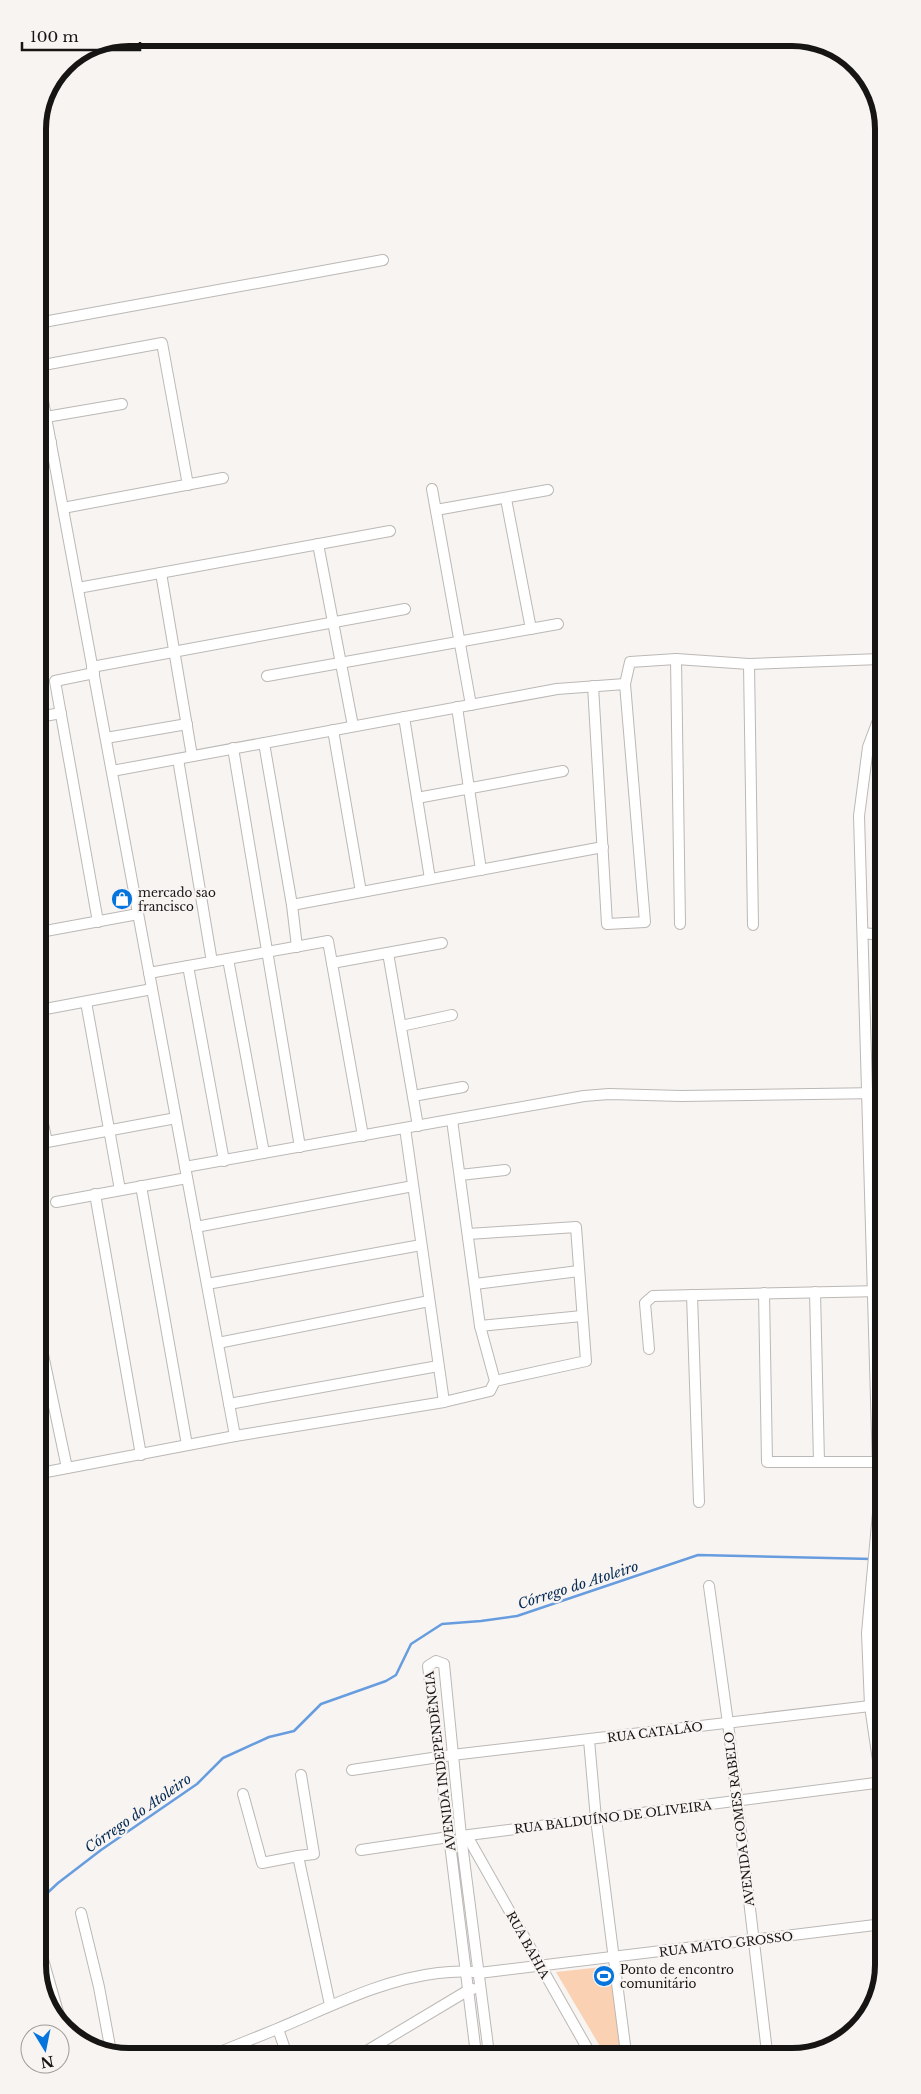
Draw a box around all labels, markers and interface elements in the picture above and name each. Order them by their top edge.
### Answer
scale bar [22,20,140,52]
text: 100 m [30,27,79,46]
place label: mercado sao francisco [138,885,216,914]
shop icon: mercado sao francisco [110,887,134,911]
water label: Córrego do Atoleiro [515,1557,641,1613]
street label: AVENIDA INDEPENDÊNCIA [420,1669,459,1853]
street label: RUA CATALÃO [606,1719,704,1745]
street label: AVENIDA GOMES RABELO [721,1731,757,1908]
water label: Córrego do Atoleiro [81,1770,195,1856]
street label: RUA BALDUÍNO DE OLIVEIRA [513,1796,713,1837]
street label: RUA BAHIA [503,1909,553,1982]
street label: RUA MATO GROSSO [658,1928,794,1960]
place label: Ponto de encontro comunitário [620,1962,734,1991]
sports icon: Ponto de encontro comunitário [592,1964,616,1988]
north arrow [20,2024,70,2074]
text: N [39,2052,55,2072]

